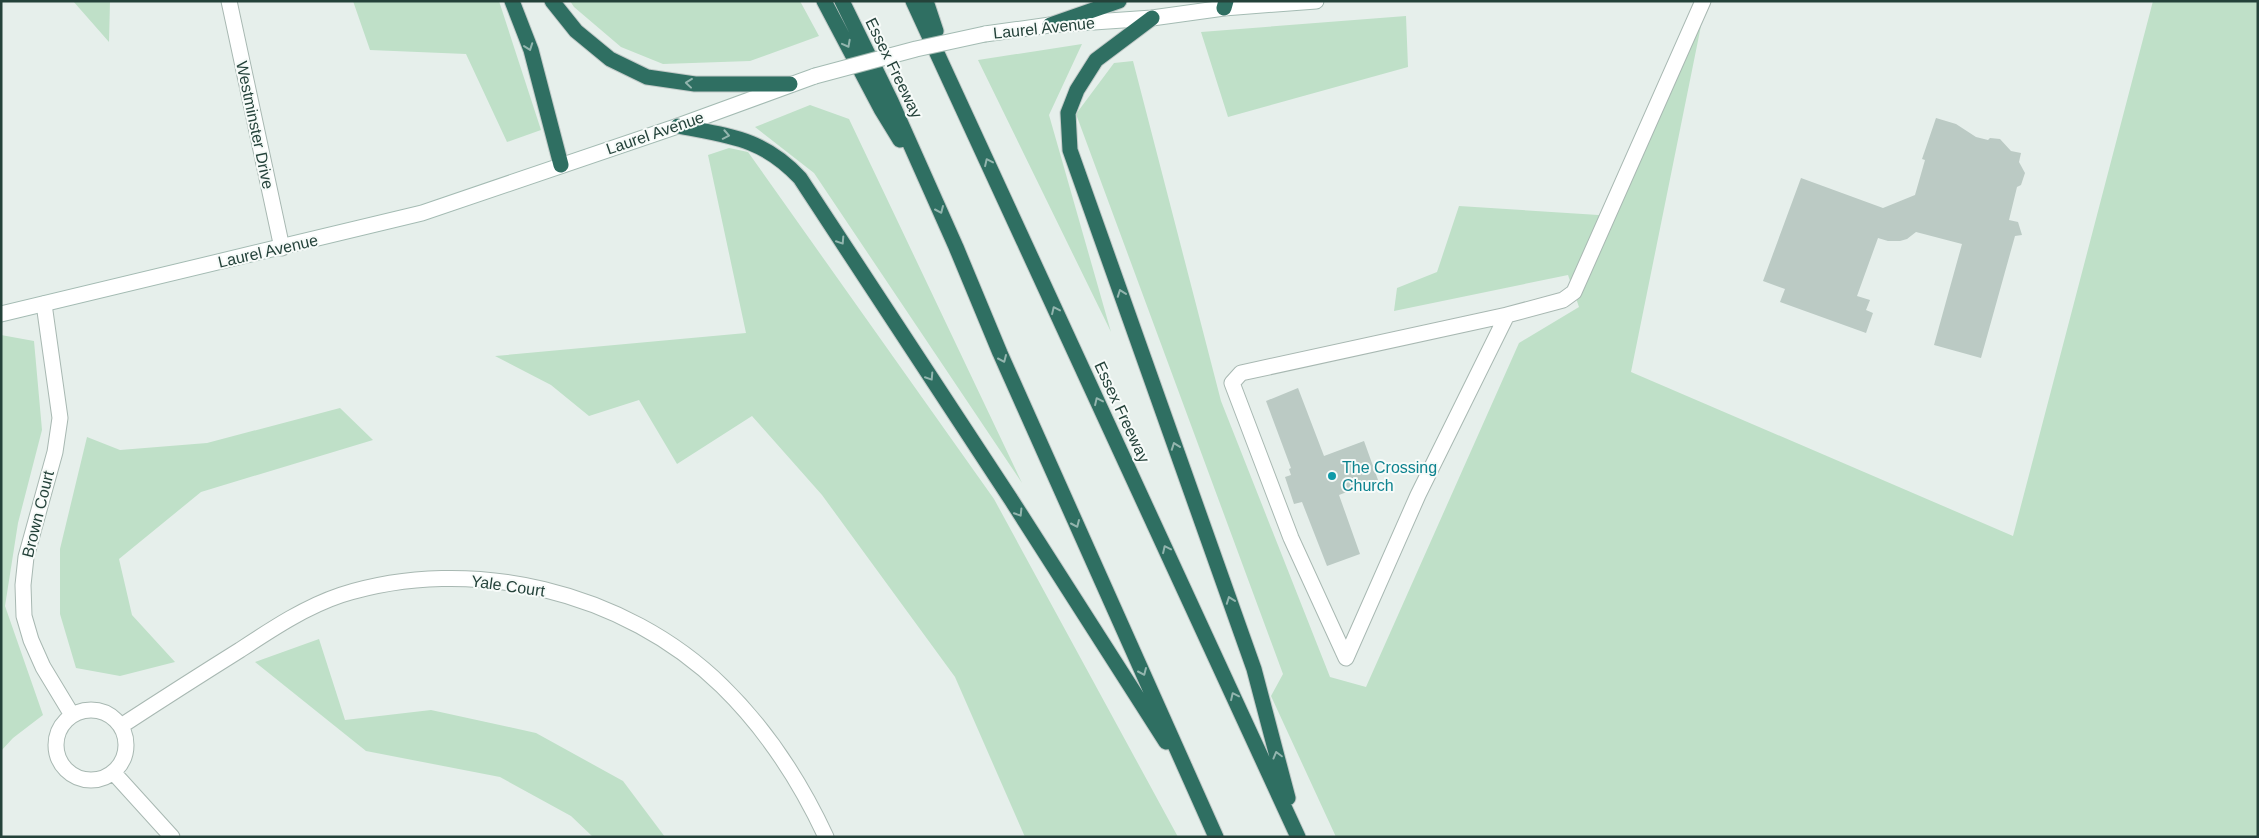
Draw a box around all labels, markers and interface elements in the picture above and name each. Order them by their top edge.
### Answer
street label: Laurel Avenue [992,14,1096,42]
street label: Essex Freeway [862,15,926,121]
one-way arrow [840,39,850,48]
one-way arrow [523,42,533,51]
street label: Westminster Drive [233,59,277,191]
one-way arrow [685,78,693,89]
street label: Laurel Avenue [604,108,706,158]
one-way arrow [722,130,730,140]
one-way arrow [983,158,994,167]
one-way arrow [933,205,944,214]
street label: Laurel Avenue [216,231,320,271]
one-way arrow [835,235,844,245]
one-way arrow [1117,290,1127,298]
one-way arrow [1052,306,1062,315]
one-way arrow [996,354,1007,363]
street label: Essex Freeway [1091,359,1153,465]
one-way arrow [924,371,934,380]
one-way arrow [1093,397,1104,406]
one-way arrow [1171,443,1181,451]
place label: The Crossing Church [1342,459,1437,494]
street label: Brown Court [19,468,57,559]
marker: The Crossing Church [1326,470,1338,482]
one-way arrow [1013,507,1023,516]
one-way arrow [1070,519,1081,528]
one-way arrow [1161,545,1172,554]
street label: Yale Court [470,572,547,600]
one-way arrow [1226,596,1236,604]
one-way arrow [1136,667,1147,676]
one-way arrow [1229,692,1240,701]
one-way arrow [1272,750,1283,759]

